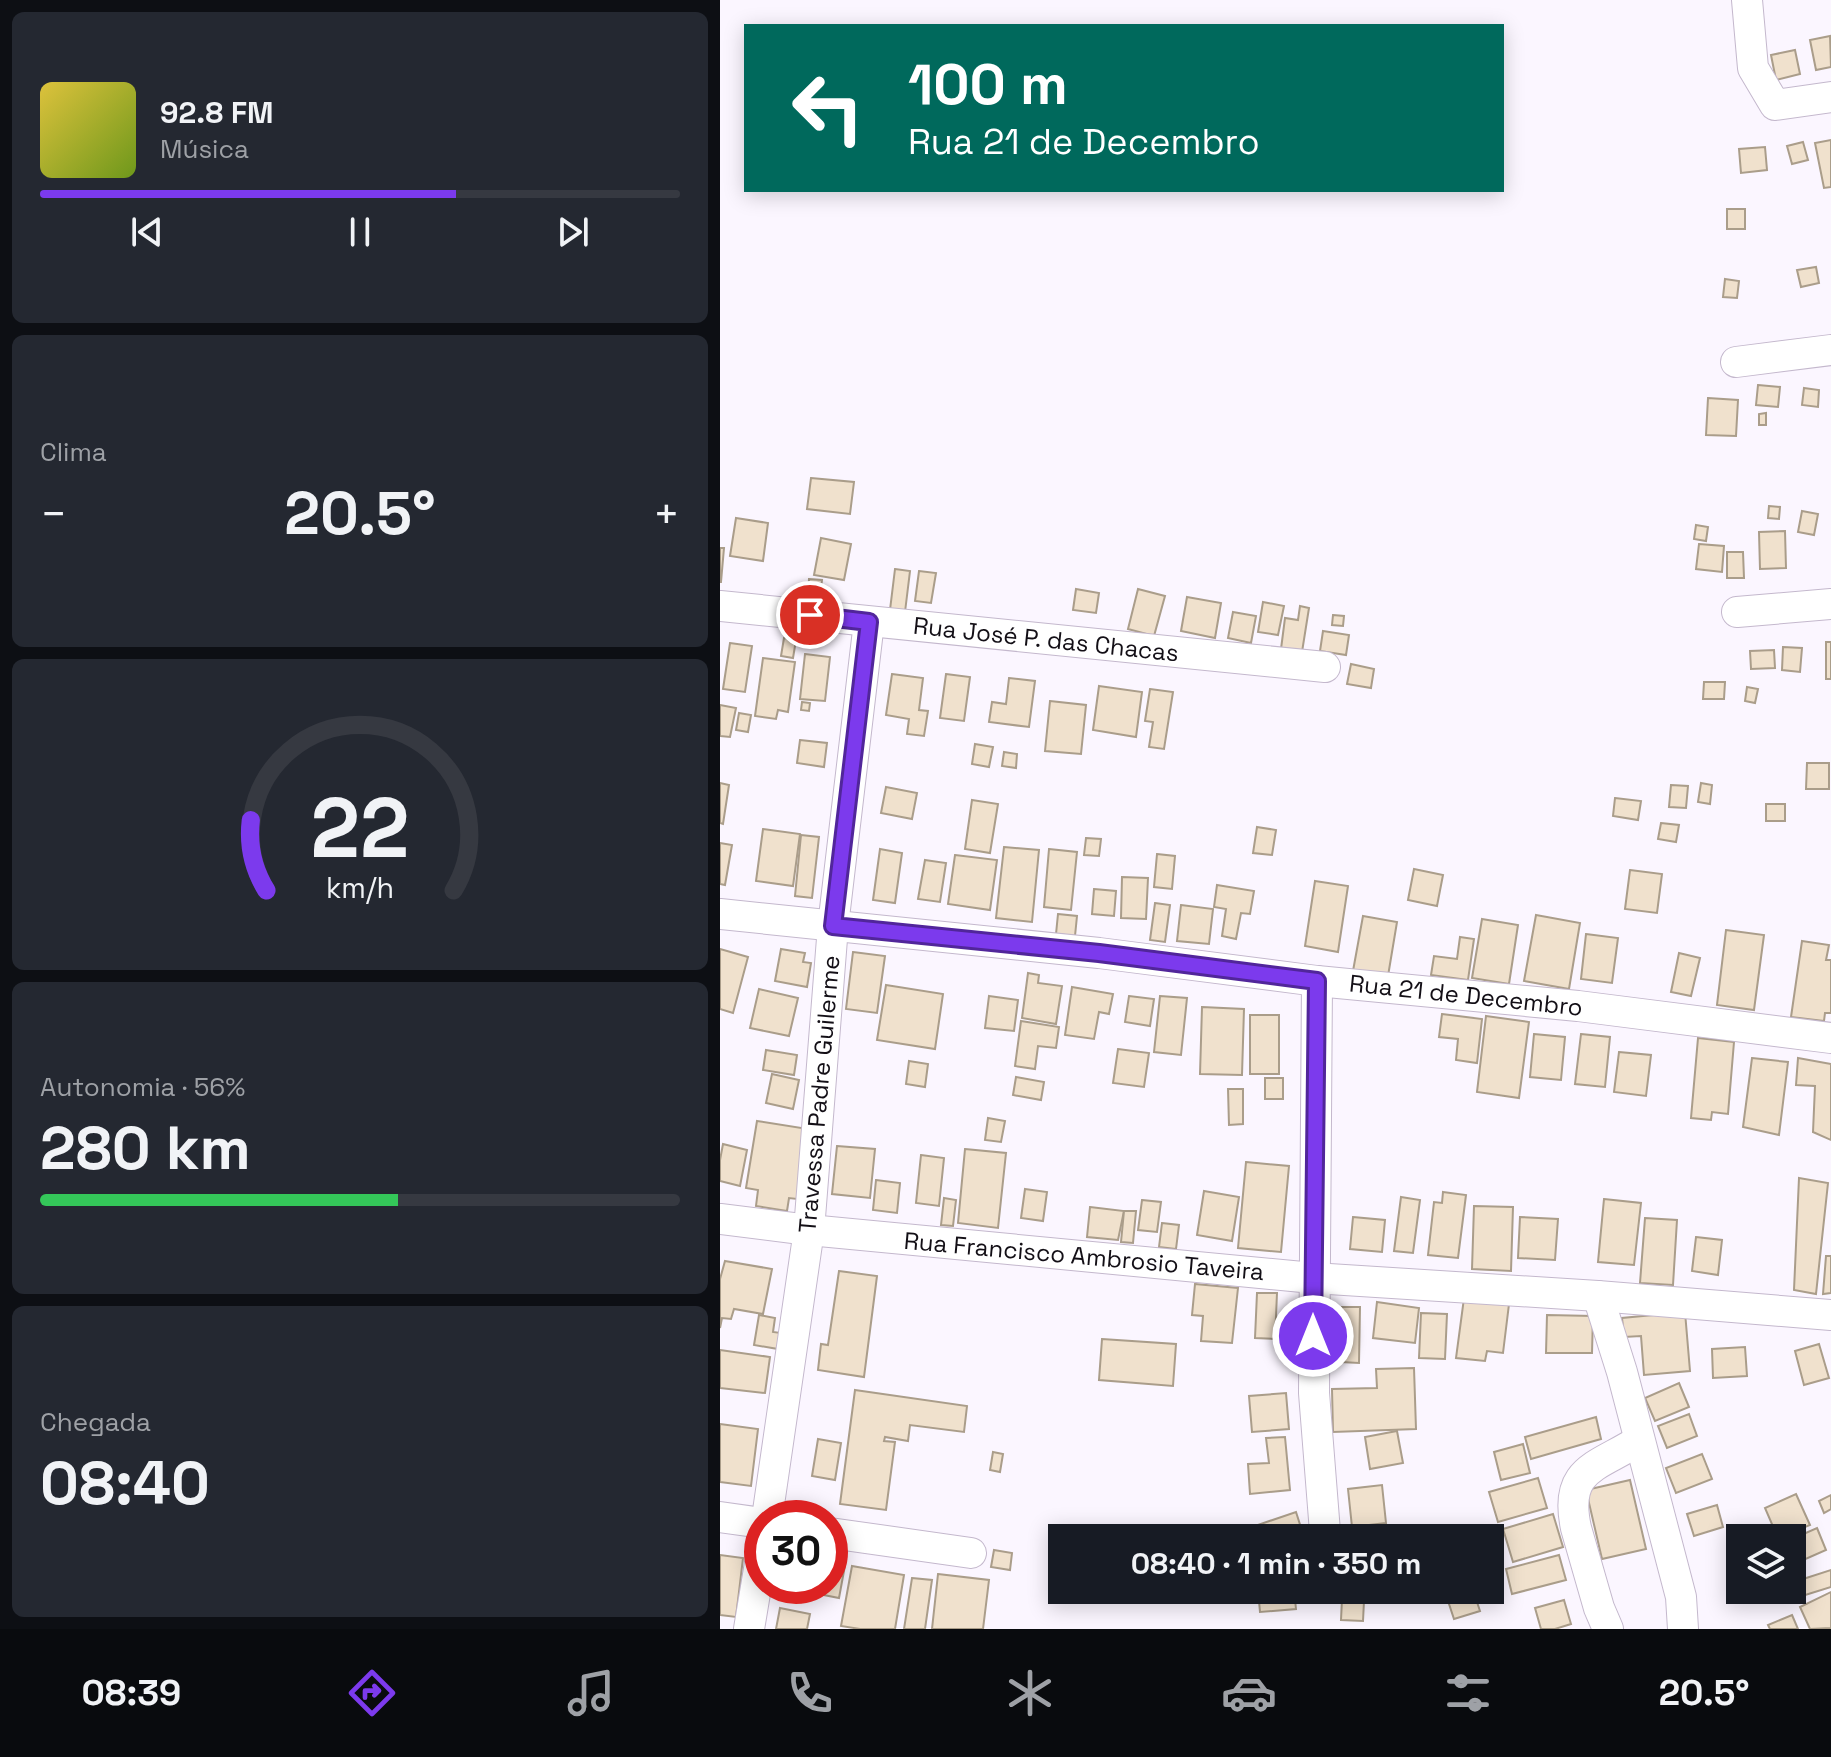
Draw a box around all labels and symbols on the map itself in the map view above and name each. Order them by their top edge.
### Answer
pin [776,581,844,649]
street label: Rua José P. das Chacas [912,610,1180,668]
street label: Travessa Padre Guilerme [791,954,847,1234]
street label: Rua 21 de Decembro [1348,967,1584,1023]
street label: Rua Francisco Ambrosio Taveira [903,1225,1266,1287]
position arrow [1271,1294,1355,1378]
speed limit sign: 30 [744,1500,848,1604]

